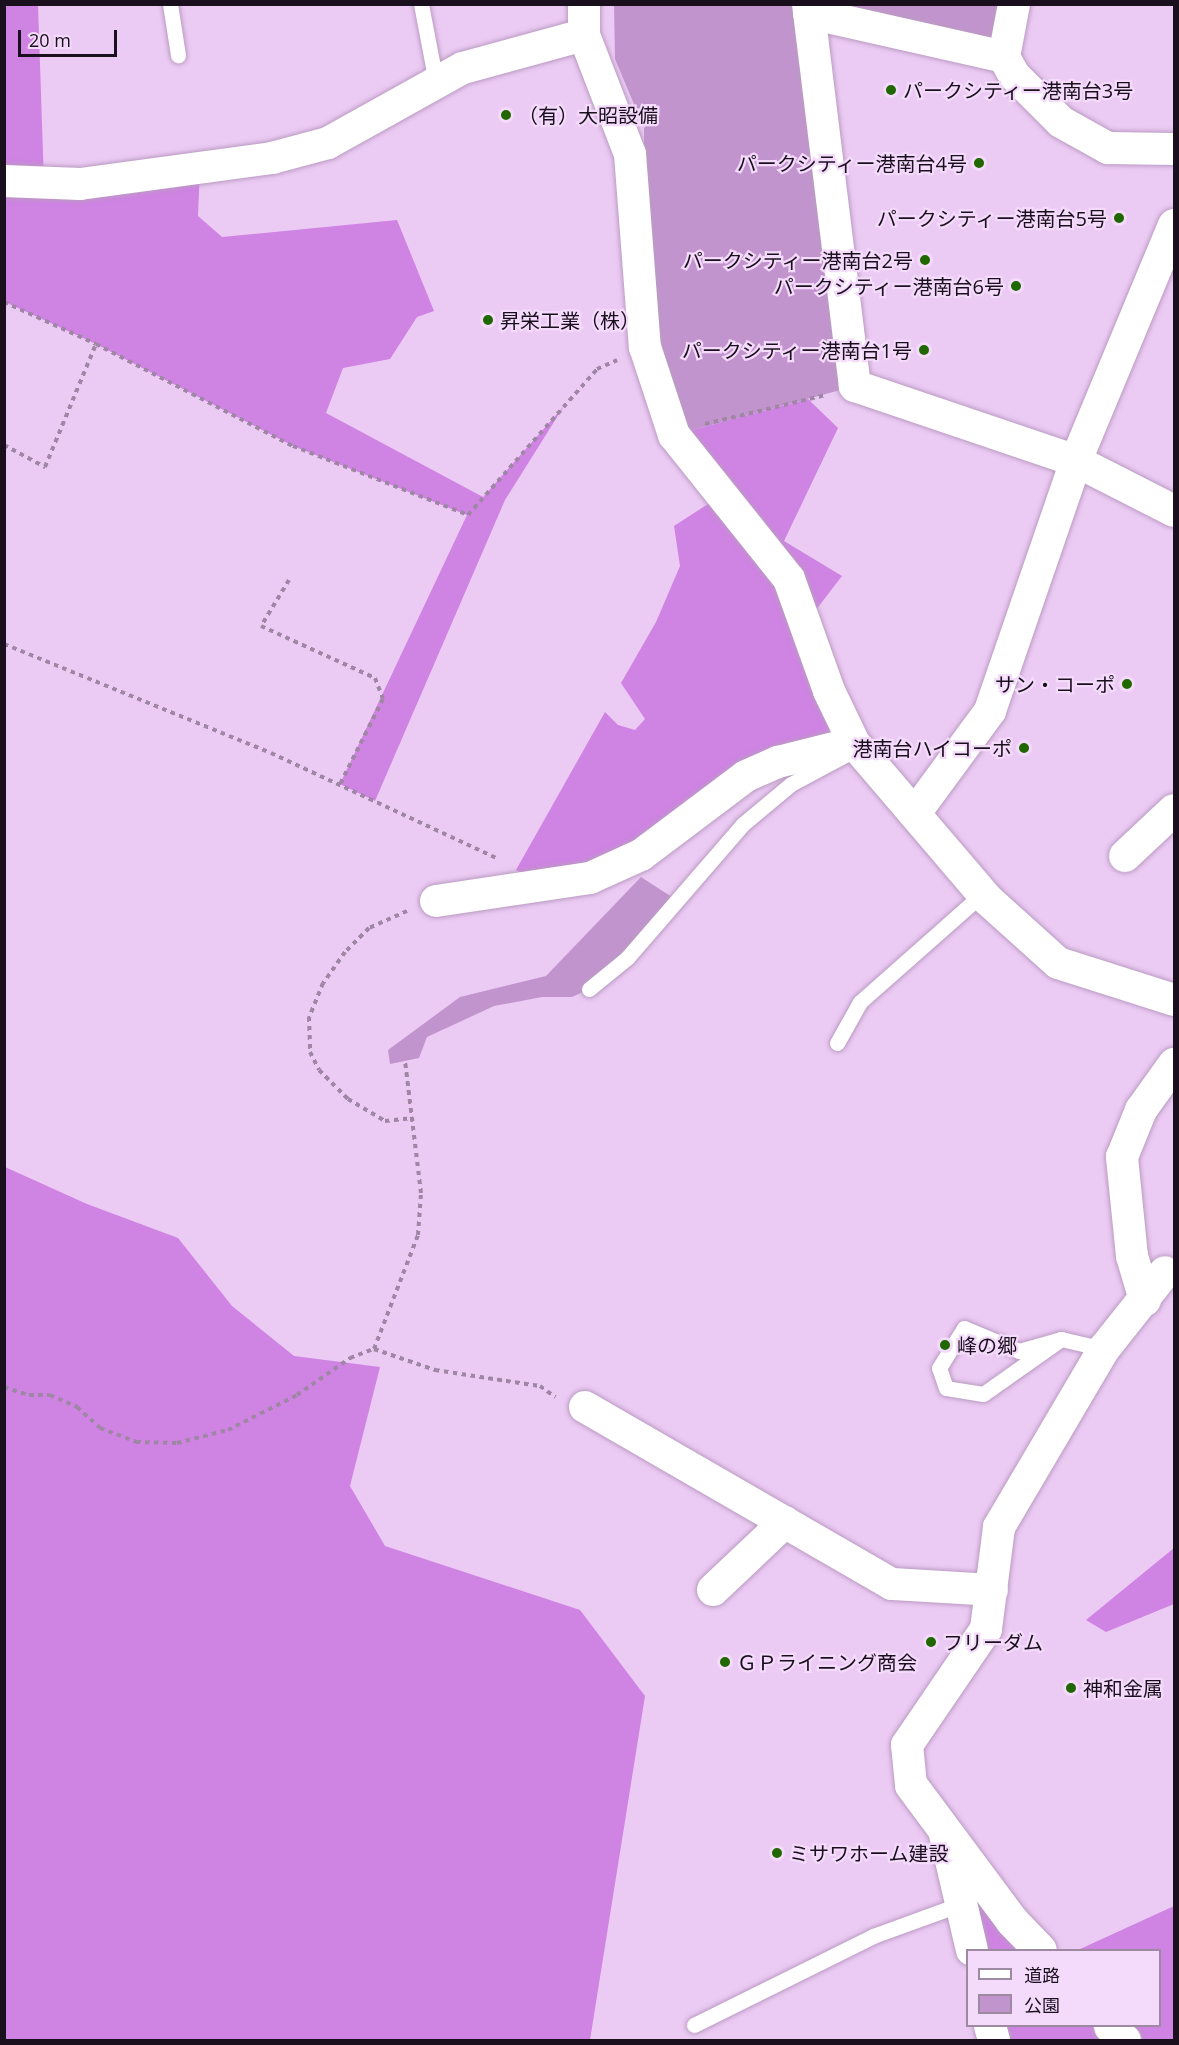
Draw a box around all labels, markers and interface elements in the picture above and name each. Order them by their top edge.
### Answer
scale bar [21,18,120,56]
text: 20 m [29,28,71,52]
place label: パークシティー港南台3号 [903,78,1134,102]
marker: パークシティー港南台3号 [884,83,898,97]
place label: （有）大昭設備 [518,103,658,127]
marker: （有）大昭設備 [499,108,513,122]
place label: パークシティー港南台4号 [736,151,967,175]
marker: パークシティー港南台4号 [972,156,986,170]
place label: パークシティー港南台5号 [876,206,1107,230]
marker: パークシティー港南台5号 [1112,211,1126,225]
place label: パークシティー港南台2号 [682,248,913,272]
marker: パークシティー港南台2号 [918,253,932,267]
place label: パークシティー港南台6号 [773,274,1004,298]
marker: パークシティー港南台6号 [1009,279,1023,293]
place label: 昇栄工業（株） [500,308,640,332]
marker: 昇栄工業（株） [481,313,495,327]
place label: パークシティー港南台1号 [681,338,912,362]
marker: パークシティー港南台1号 [917,343,931,357]
place label: サン・コーポ [995,672,1115,696]
marker: サン・コーポ [1120,677,1134,691]
place label: 港南台ハイコーポ [852,736,1012,760]
marker: 港南台ハイコーポ [1017,741,1031,755]
place label: 峰の郷 [957,1333,1017,1357]
marker: 峰の郷 [938,1338,952,1352]
place label: フリーダム [943,1630,1043,1654]
marker: フリーダム [924,1635,938,1649]
place label: ＧＰライニング商会 [737,1650,917,1674]
marker: ＧＰライニング商会 [718,1655,732,1669]
place label: 神和金属 [1083,1676,1163,1700]
marker: 神和金属 [1064,1681,1078,1695]
place label: ミサワホーム建設 [789,1841,949,1865]
marker: ミサワホーム建設 [770,1846,784,1860]
legend [966,1949,1161,2027]
text: 道路 [1024,1963,1060,1987]
text: 公園 [1024,1993,1060,2017]

